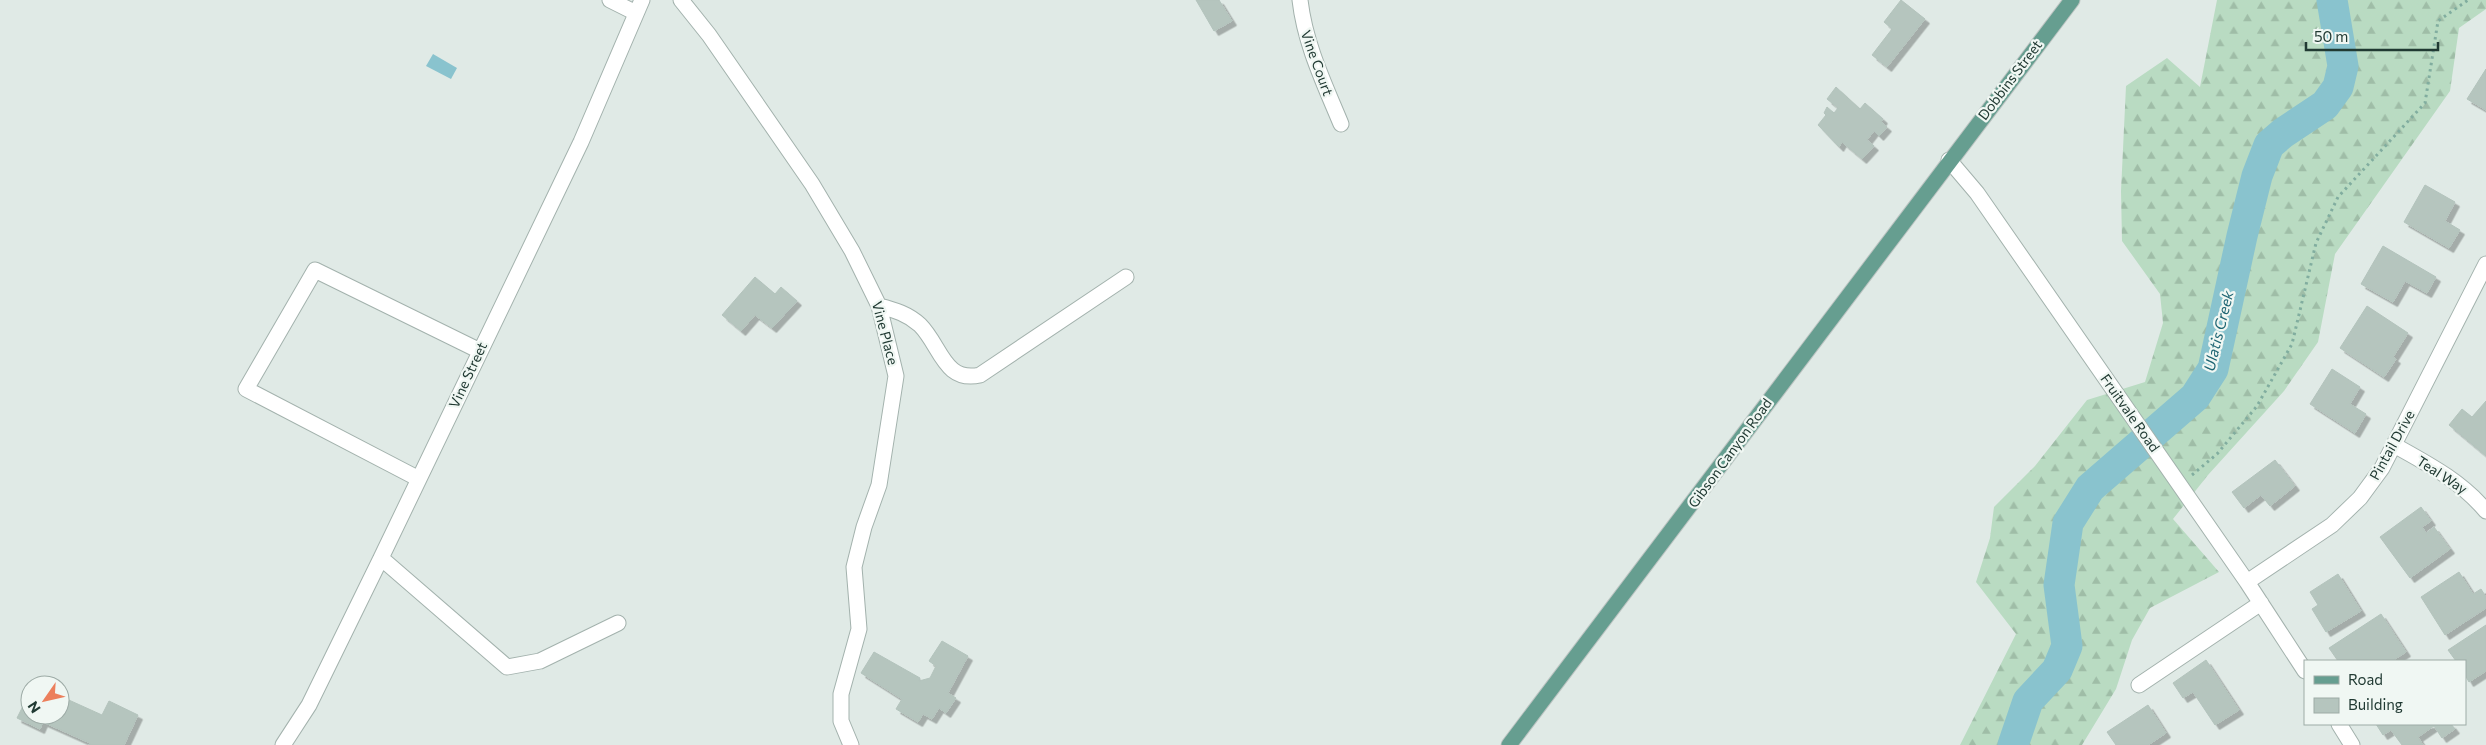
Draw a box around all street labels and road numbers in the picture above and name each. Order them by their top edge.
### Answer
street label: Vine Court [1298,28,1337,98]
street label: Dobbins Street [1974,36,2045,123]
street label: Vine Place [869,299,902,367]
street label: Vine Street [445,339,490,410]
street label: Fruitvale Road [2097,370,2164,455]
street label: Gibson Canyon Road [1684,395,1775,511]
street label: Pintail Drive [2365,407,2418,483]
street label: Teal Way [2414,452,2471,497]

